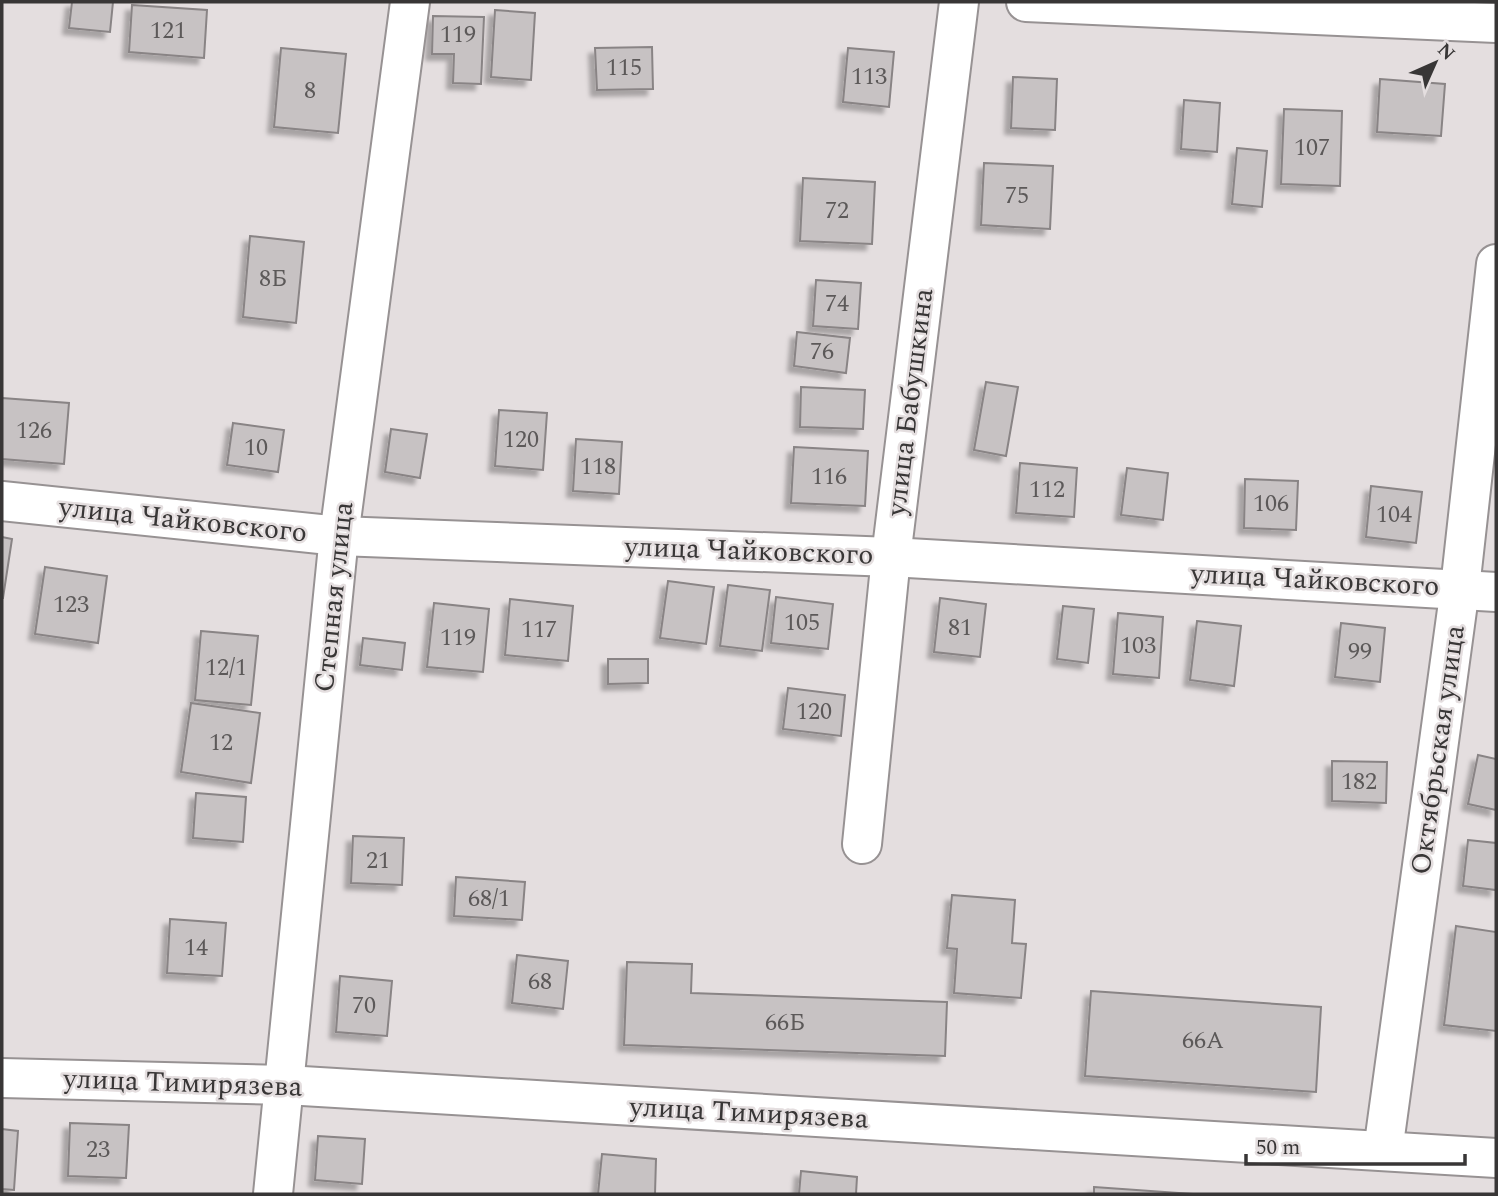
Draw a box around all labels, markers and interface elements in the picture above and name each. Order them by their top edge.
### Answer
house number: 121 [150,13,186,49]
house number: 119 [440,17,476,53]
north arrow [1400,28,1470,98]
text: N [1430,36,1462,68]
house number: 115 [606,50,642,86]
house number: 113 [851,59,887,95]
house number: 8 [304,73,316,109]
house number: 107 [1294,130,1330,166]
house number: 75 [1005,178,1029,214]
house number: 72 [825,193,849,229]
house number: 8Б [259,261,287,297]
street label: улица Бабушкина [875,285,945,519]
house number: 74 [825,286,849,322]
house number: 76 [810,334,834,370]
house number: 126 [16,413,52,449]
house number: 120 [503,422,539,458]
house number: 10 [244,430,268,466]
house number: 118 [580,449,616,485]
house number: 116 [811,459,847,495]
house number: 112 [1029,472,1065,508]
street label: улица Чайковского [56,485,309,554]
house number: 106 [1253,486,1289,522]
house number: 104 [1376,497,1412,533]
street label: Степная улица [303,499,365,694]
street label: улица Чайковского [623,525,874,577]
street label: улица Чайковского [1189,552,1440,608]
house number: 123 [53,587,89,623]
house number: 105 [784,605,820,641]
house number: 81 [948,610,972,646]
house number: 117 [521,612,557,648]
house number: 119 [440,620,476,656]
street label: Октябрьская улица [1399,622,1477,878]
house number: 103 [1120,628,1156,664]
house number: 99 [1348,634,1372,670]
house number: 12/1 [205,650,247,686]
house number: 120 [796,694,832,730]
house number: 12 [209,725,233,761]
house number: 182 [1341,764,1377,800]
house number: 21 [366,843,390,879]
house number: 68/1 [468,881,510,917]
house number: 14 [184,930,208,966]
house number: 68 [528,964,552,1000]
house number: 70 [352,988,376,1024]
house number: 66Б [765,1005,805,1041]
house number: 66А [1182,1023,1224,1059]
street label: улица Тимирязева [62,1057,304,1109]
street label: улица Тимирязева [627,1085,870,1141]
scale bar [1246,1122,1465,1166]
house number: 23 [86,1132,110,1168]
text: 50 m [1256,1132,1300,1164]

